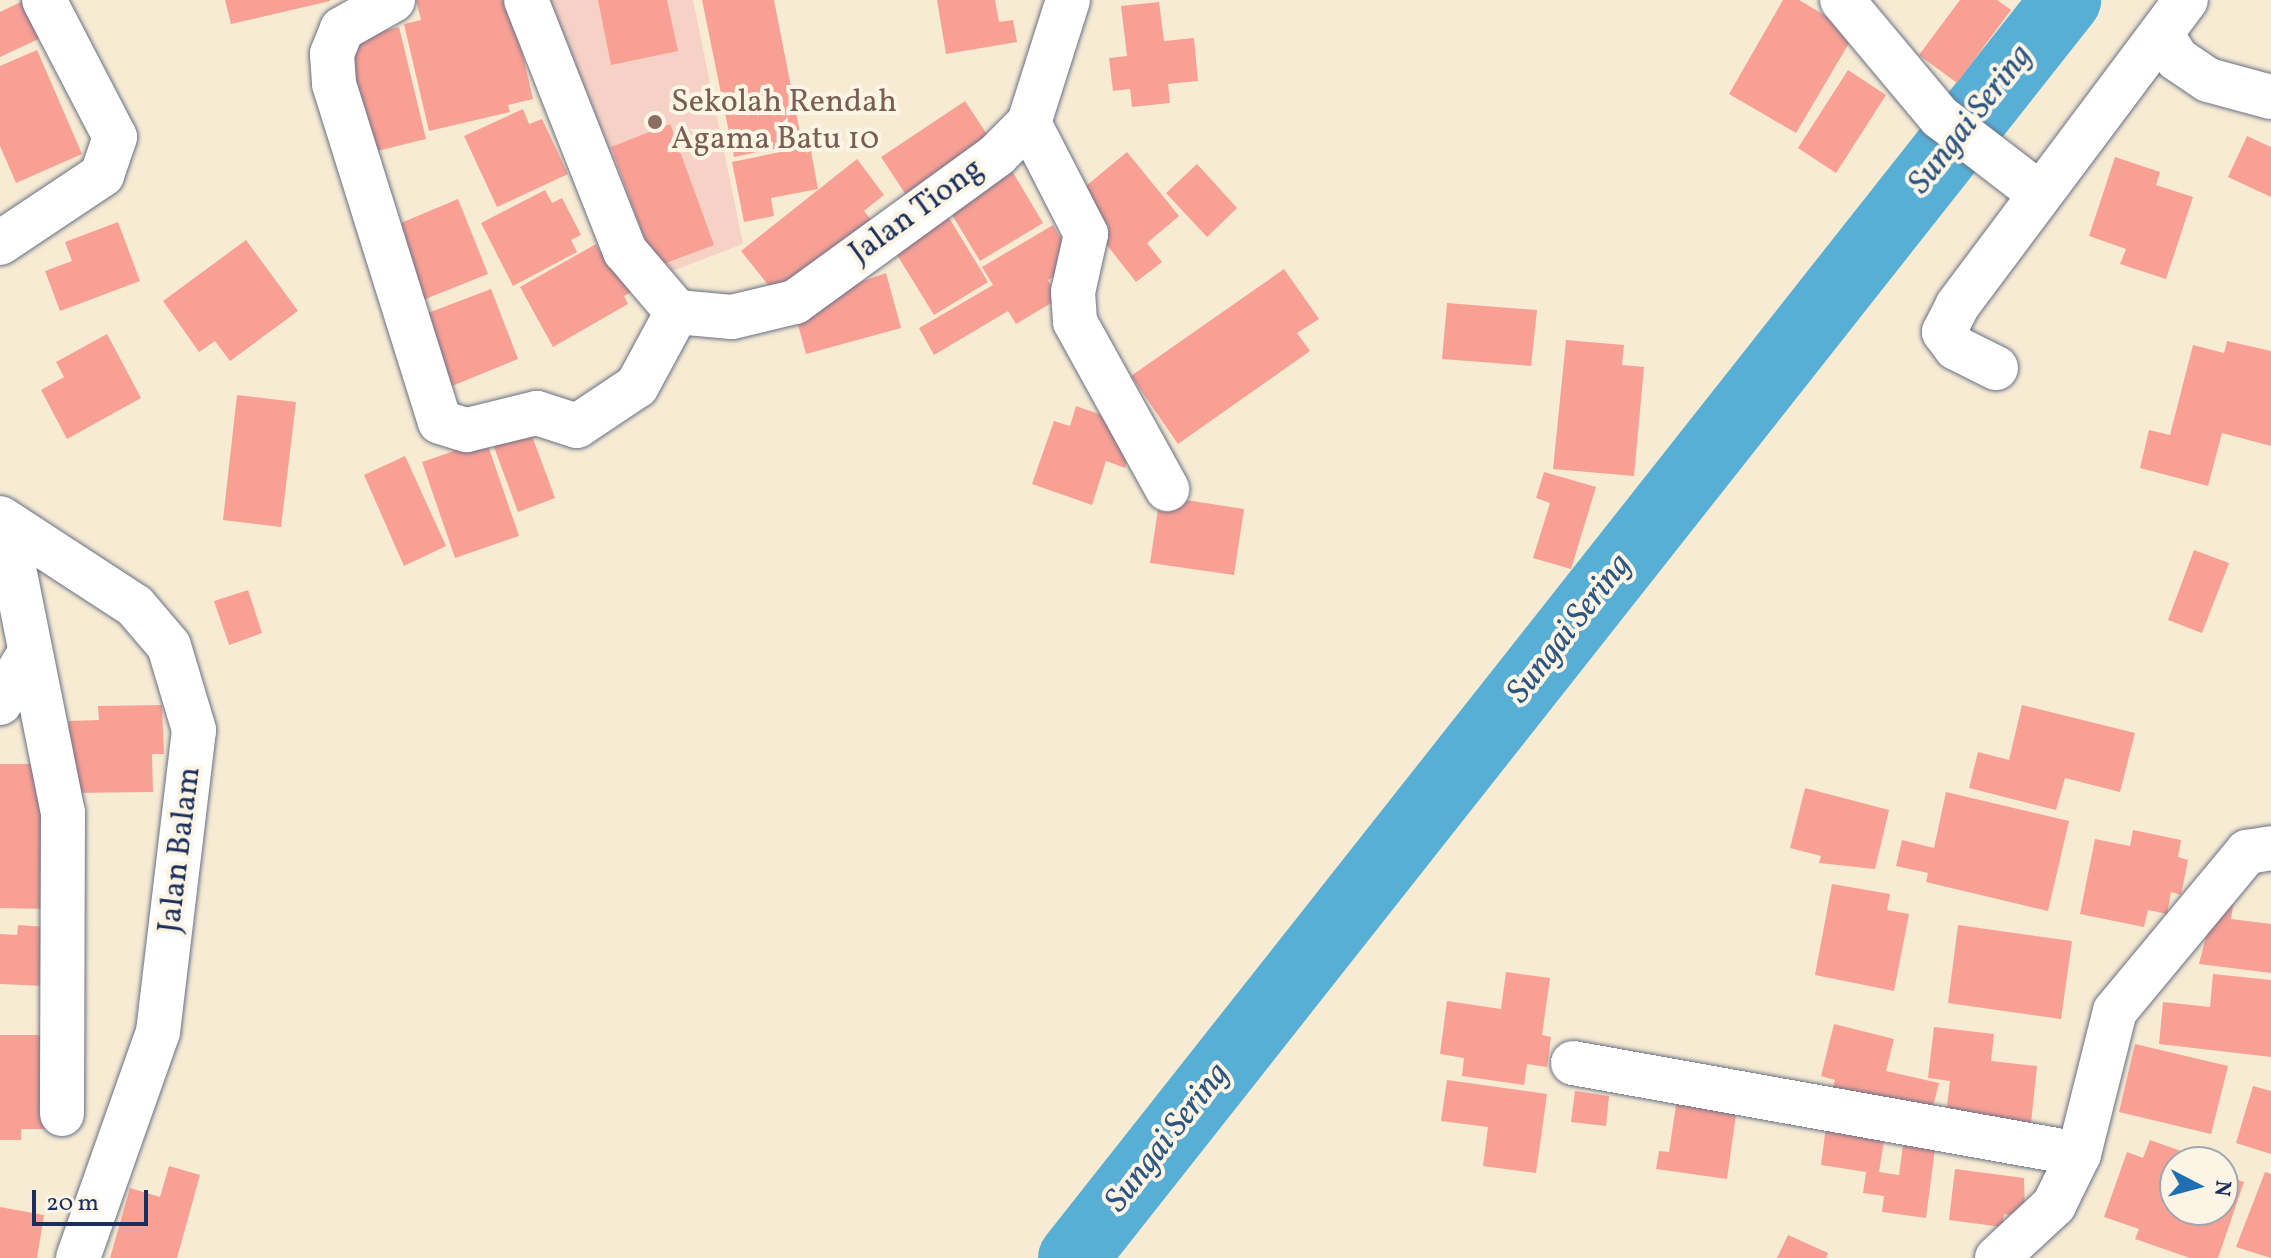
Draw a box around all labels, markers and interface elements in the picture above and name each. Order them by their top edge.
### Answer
water label: Sungai Sering [1900,37,2042,203]
place label: Sekolah Rendah Agama Batu 10 [671,85,897,160]
marker: Sekolah Rendah Agama Batu 10 [646,113,664,131]
street label: Jalan Tiong [842,150,992,274]
water label: Sungai Sering [1499,546,1641,712]
street label: Jalan Balam [152,765,210,935]
water label: Sungai Sering [1097,1055,1239,1221]
north arrow [2159,1146,2239,1226]
scale bar [36,1174,152,1224]
text: N [2205,1179,2238,1198]
text: 20 m [46,1187,99,1221]

